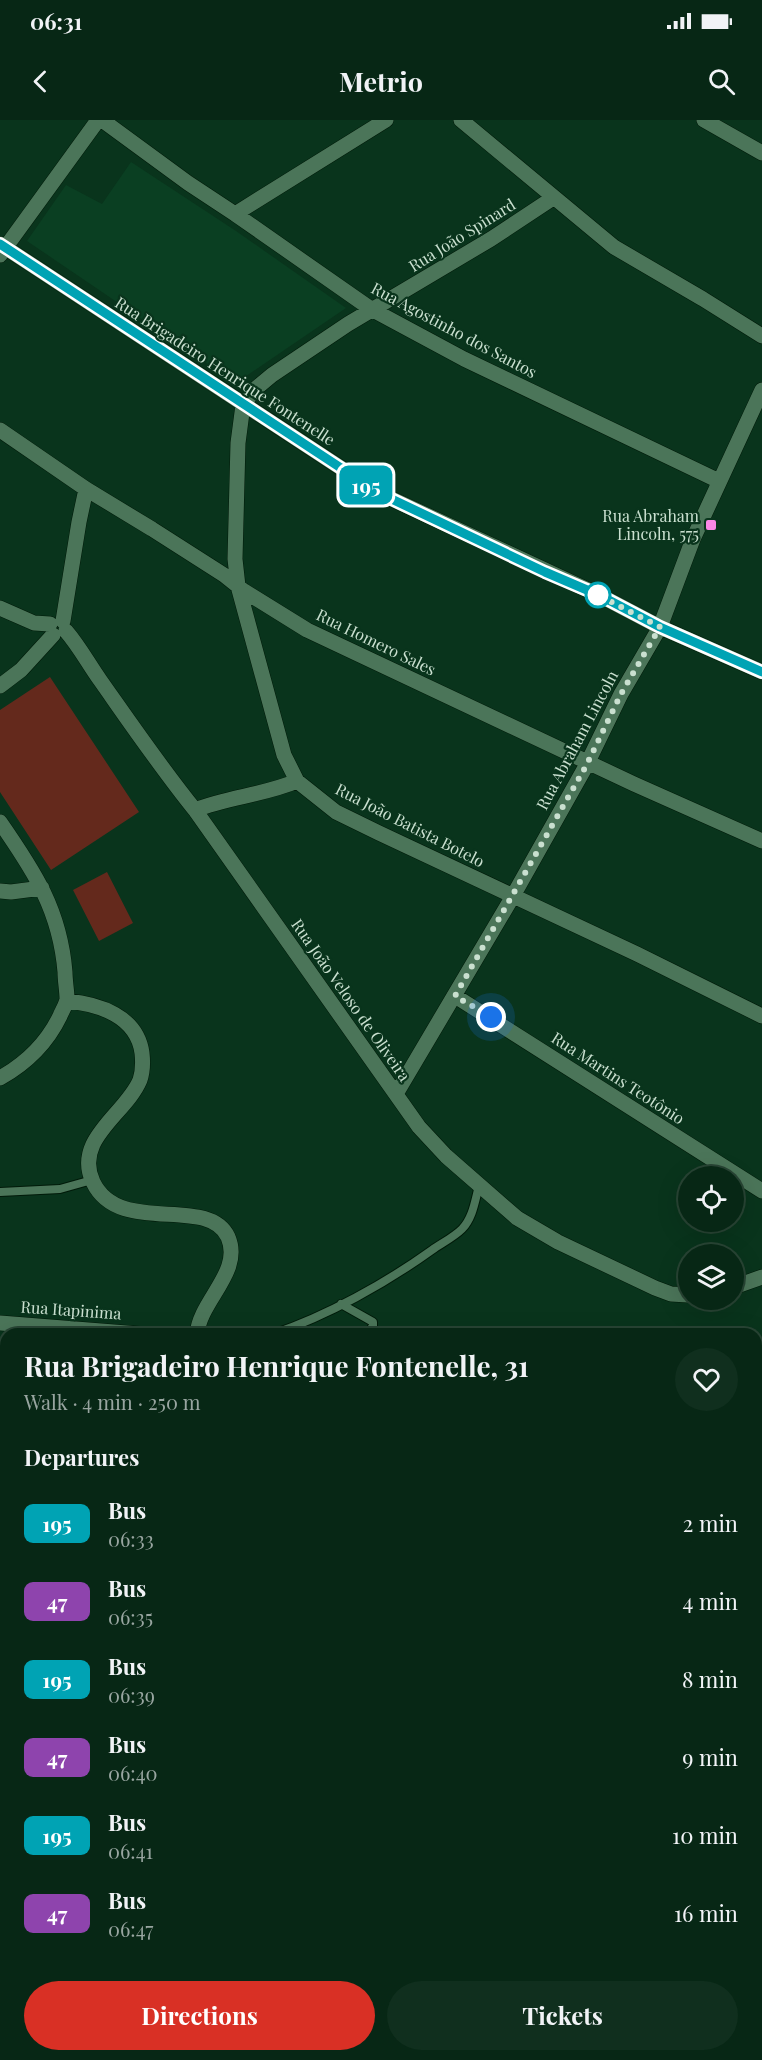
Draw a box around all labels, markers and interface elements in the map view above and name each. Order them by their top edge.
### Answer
text: 06:31 [30,6,82,36]
text: Metrio [339,63,423,99]
icon: back [24,65,57,98]
icon: search [705,65,738,98]
street label: Rua João Spinard [404,193,519,276]
street label: Rua Agostinho dos Santos [368,277,540,382]
street label: Rua Brigadeiro Henrique Fontenelle [111,291,339,450]
line badge: 195 [332,466,400,505]
text: 195 [351,471,381,499]
place label: Rua Abraham Lincoln, 575 [602,505,699,544]
marker: Rua Abraham Lincoln, 575 [704,518,718,532]
unlabelled marker [585,582,611,608]
street label: Rua Homero Sales [313,604,439,680]
street label: Rua Abraham Lincoln [531,666,622,813]
street label: Rua João Batista Botelo [332,778,488,871]
street label: Rua João Veloso de Oliveira [287,914,416,1085]
your location [476,1002,506,1032]
street label: Rua Martins Teotônio [548,1027,689,1129]
map controls [678,1166,744,1310]
button: locate [678,1166,744,1232]
button: layers [678,1244,744,1310]
street label: Rua Itapinima [20,1296,122,1323]
text: Rua Brigadeiro Henrique Fontenelle, 31 [24,1347,529,1384]
button: heart [675,1348,738,1411]
text: Walk · 4 min · 250 m [24,1388,201,1415]
text: Departures [24,1442,139,1472]
text: Bus [108,1495,146,1525]
text: 2 min [683,1508,738,1538]
text: 195 [42,1509,72,1537]
text: 06:33 [108,1525,154,1552]
text: Bus [108,1573,146,1603]
text: 4 min [683,1586,738,1616]
text: 47 [47,1587,67,1615]
text: 06:35 [108,1603,153,1630]
text: Bus [108,1651,146,1681]
text: 8 min [682,1664,738,1694]
text: 195 [42,1665,72,1693]
text: 06:39 [108,1681,155,1708]
text: Bus [108,1729,146,1759]
text: 9 min [682,1742,738,1772]
text: 47 [47,1743,67,1771]
text: 06:40 [108,1759,158,1786]
text: Bus [108,1807,146,1837]
text: 10 min [672,1820,738,1850]
text: 195 [42,1821,72,1849]
text: 06:41 [108,1837,153,1864]
text: Bus [108,1885,146,1915]
text: 16 min [674,1898,738,1928]
text: 47 [47,1899,67,1927]
text: 06:47 [108,1915,153,1942]
button: Directions [24,1981,375,2050]
button: Tickets [387,1981,738,2050]

